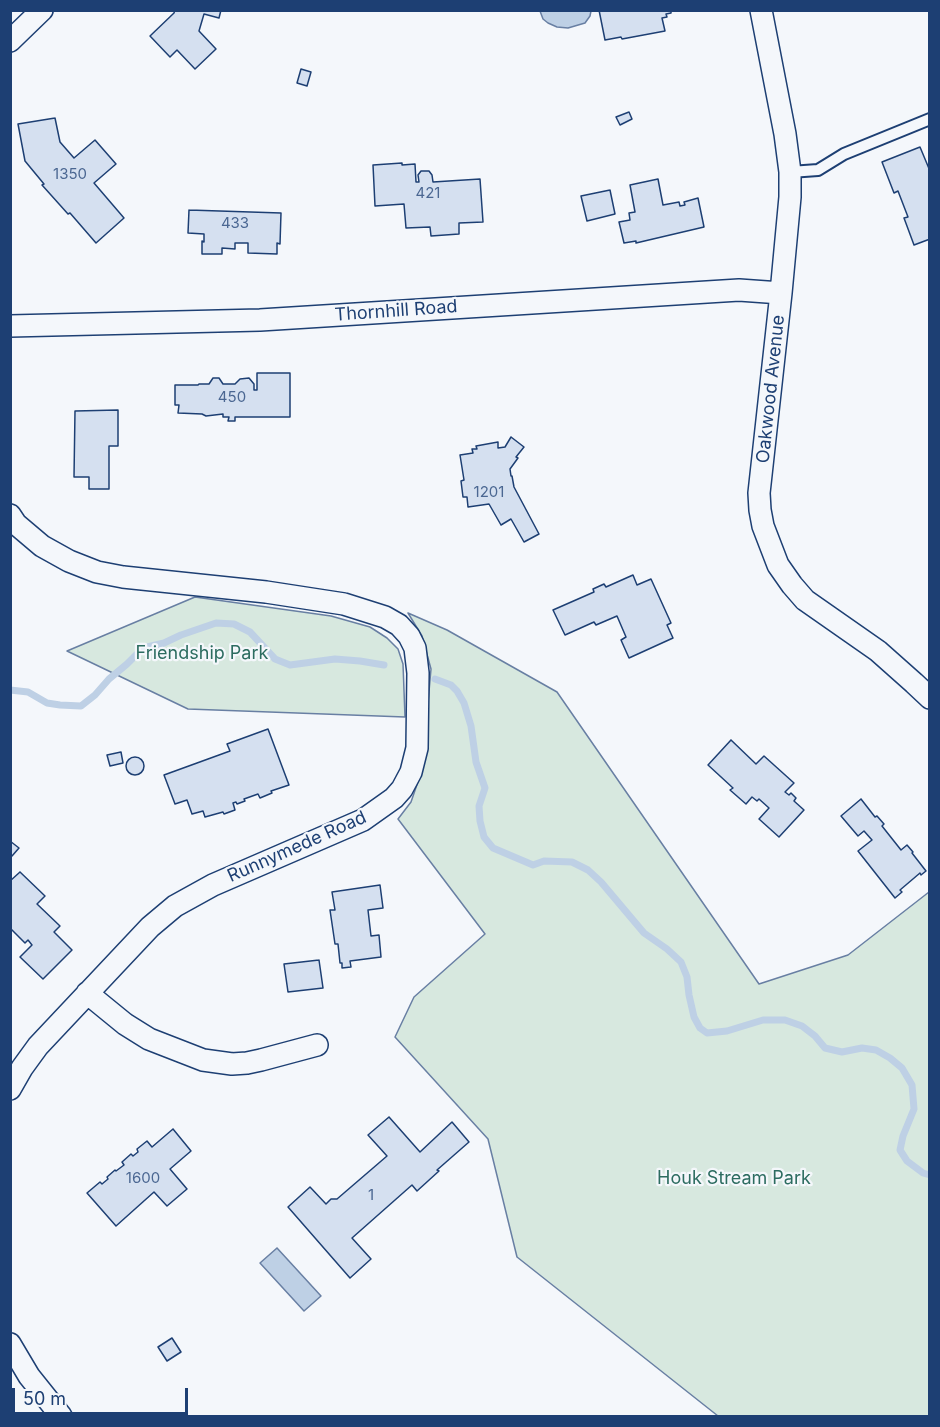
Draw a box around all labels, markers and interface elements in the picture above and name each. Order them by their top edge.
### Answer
house number: 1350 [53,165,87,183]
house number: 421 [416,184,440,202]
house number: 433 [221,214,249,232]
street label: Thornhill Road [334,296,458,326]
street label: Oakwood Avenue [752,314,790,464]
house number: 450 [218,388,246,406]
house number: 1201 [474,483,504,501]
park label: Friendship Park [136,643,268,665]
street label: Runnymede Road [224,807,370,887]
park label: Houk Stream Park [657,1168,811,1190]
house number: 1600 [126,1169,160,1187]
house number: 1 [368,1186,374,1204]
scale bar [15,1376,190,1414]
text: 50 m [23,1388,66,1409]

